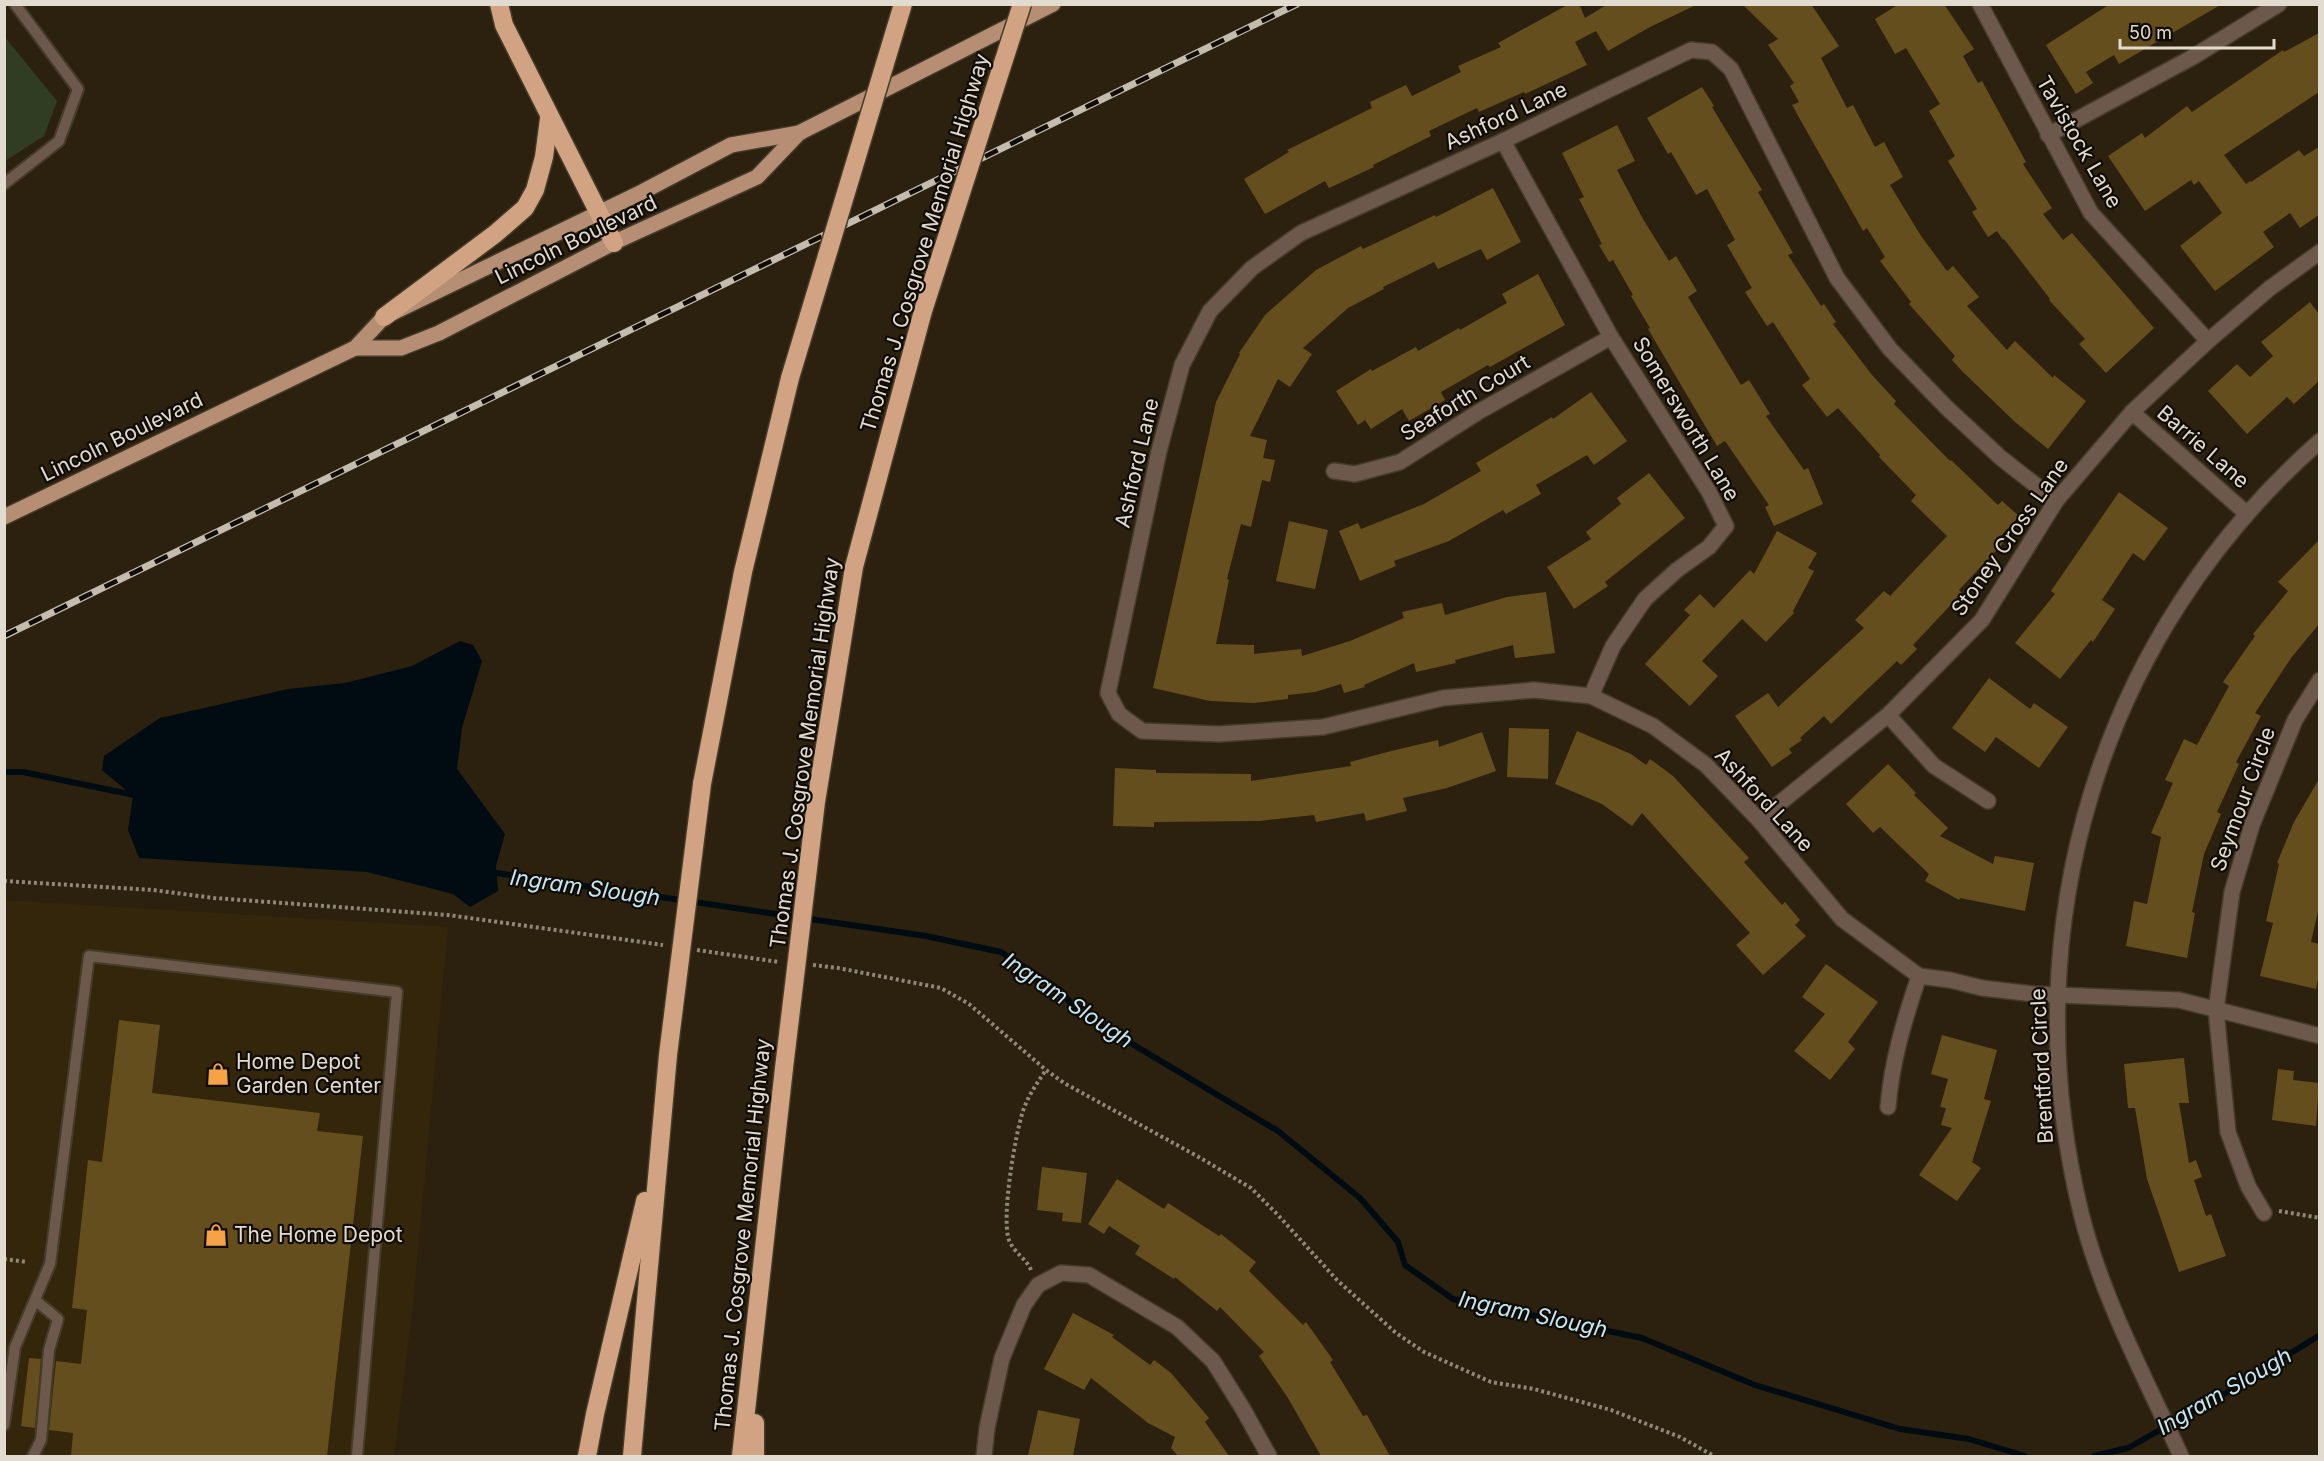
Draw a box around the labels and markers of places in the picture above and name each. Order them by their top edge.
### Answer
place label: Home Depot Garden Center [236,1049,381,1098]
shop icon: Home Depot Garden Center [205,1061,231,1087]
shop icon: The Home Depot [203,1222,229,1248]
place label: The Home Depot [234,1222,403,1247]

